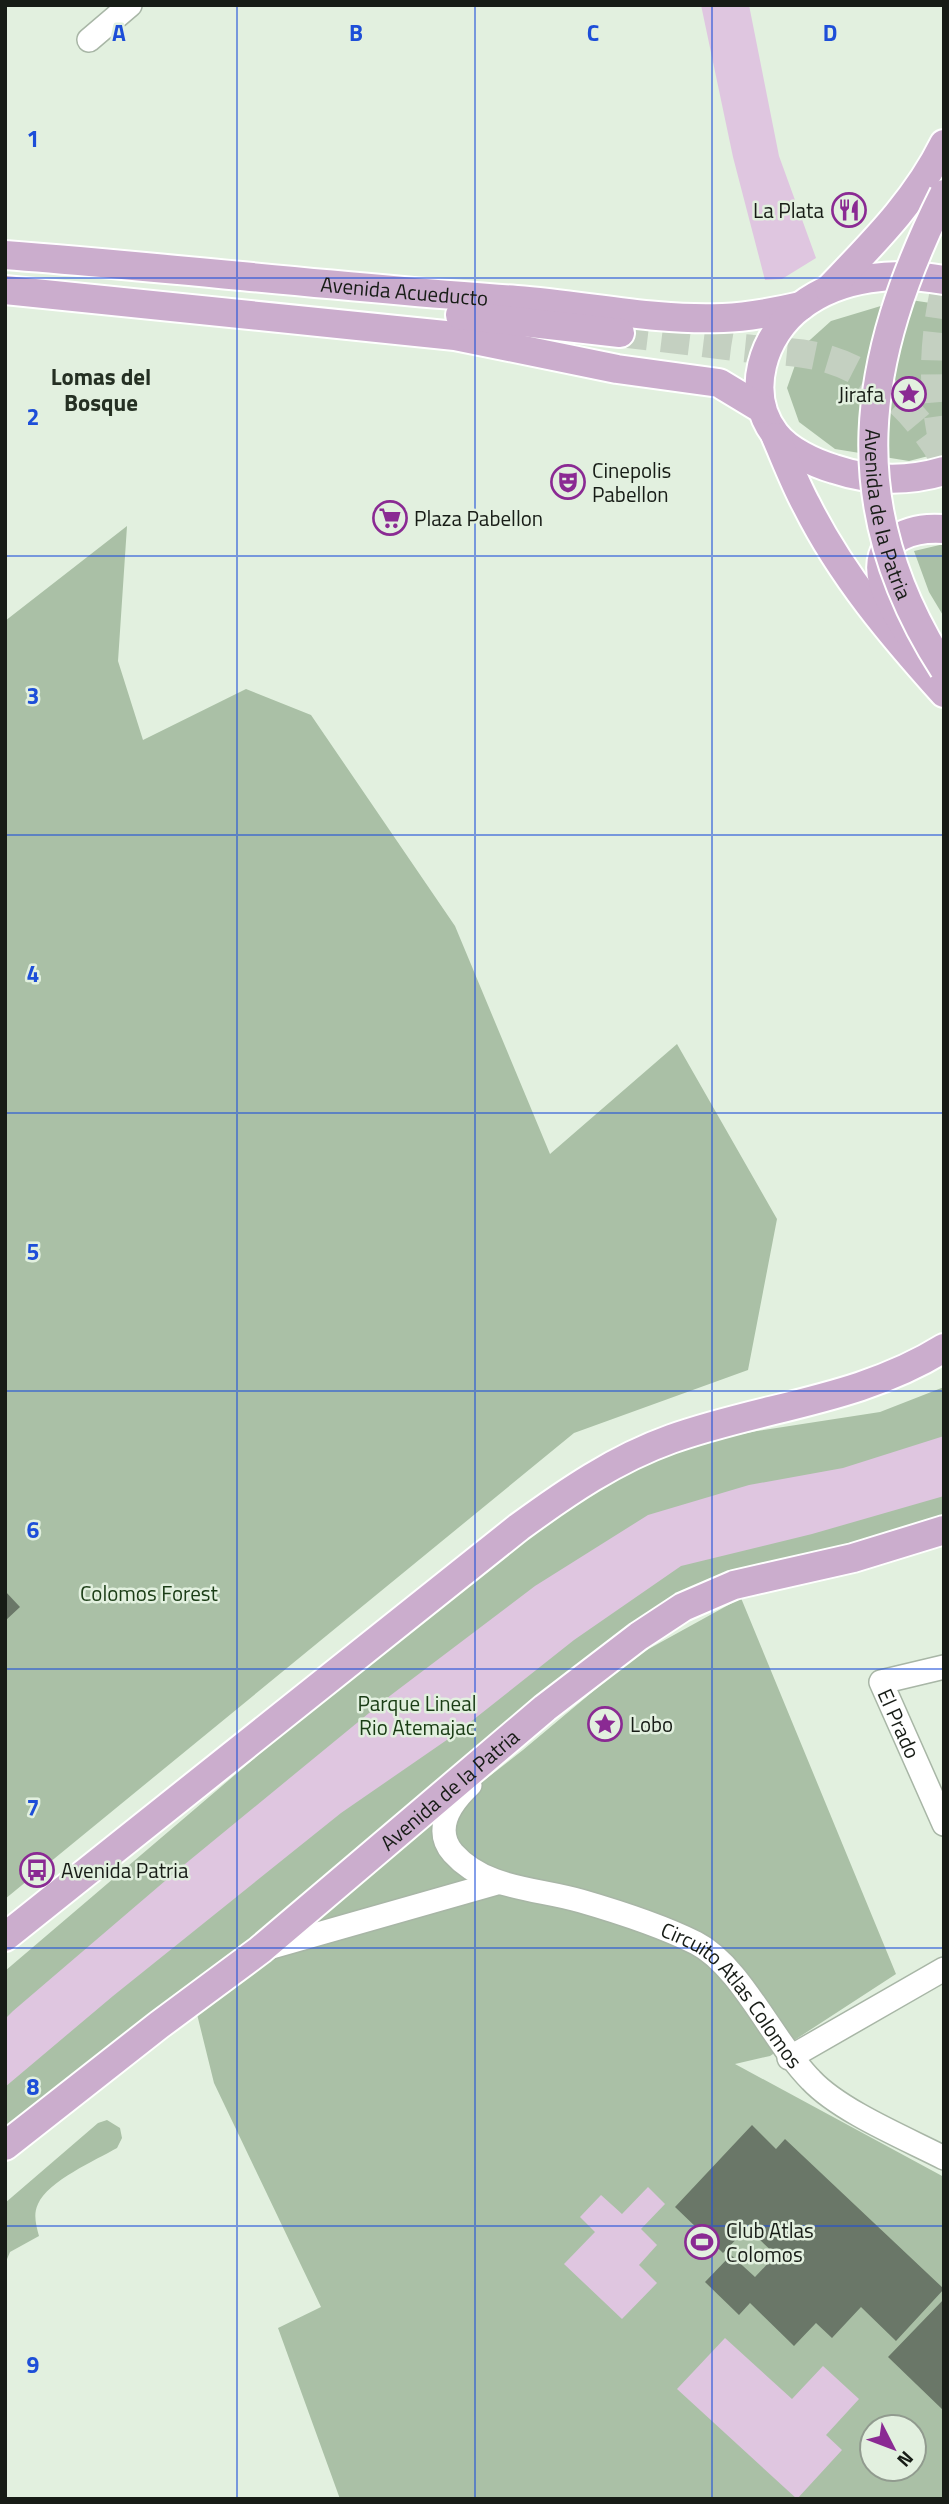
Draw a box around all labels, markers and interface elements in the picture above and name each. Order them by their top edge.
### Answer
text: A [112,15,126,50]
text: B [349,15,363,50]
text: C [587,15,599,50]
text: D [823,15,837,50]
text: 1 [27,121,39,156]
restaurant icon: La Plata [830,191,868,229]
place label: La Plata [753,194,824,226]
street label: Avenida Acueducto [319,268,489,314]
district label: Lomas del Bosque [51,359,151,420]
place icon: Jirafa [890,375,928,413]
place label: Jirafa [838,378,884,410]
text: 2 [27,399,39,434]
street label: Avenida de la Patria [857,429,921,605]
place label: Cinepolis Pabellon [592,454,671,510]
theatre icon: Cinepolis Pabellon [549,463,587,501]
supermarket icon: Plaza Pabellon [371,499,409,537]
place label: Plaza Pabellon [414,502,543,534]
text: 3 [27,678,39,713]
text: 4 [27,956,39,991]
text: 5 [27,1234,39,1269]
text: 6 [27,1512,40,1547]
park label: Colomos Forest [80,1577,219,1609]
street label: El Prado [870,1683,929,1763]
park label: Parque Lineal Rio Atemajac [357,1687,477,1743]
place icon: Lobo [586,1705,624,1743]
place label: Lobo [630,1708,673,1740]
street label: Avenida de la Patria [373,1720,526,1858]
text: 7 [27,1790,39,1825]
bus stop icon: Avenida Patria [18,1851,56,1889]
place label: Avenida Patria [61,1854,189,1886]
street label: Circuito Atlas Colomos [656,1913,810,2075]
text: 8 [27,2069,40,2104]
place label: Club Atlas Colomos [726,2214,814,2270]
sports icon: Club Atlas Colomos [683,2223,721,2261]
text: 9 [27,2347,40,2382]
north arrow [858,2413,928,2483]
text: N [891,2445,921,2474]

